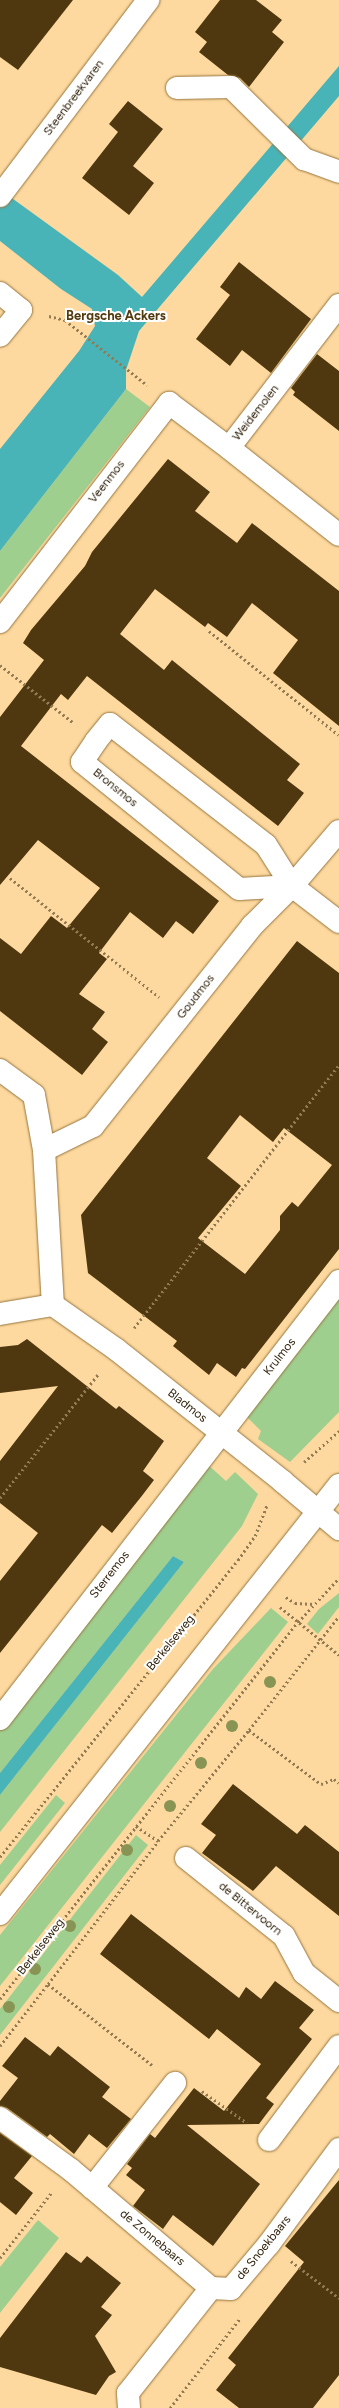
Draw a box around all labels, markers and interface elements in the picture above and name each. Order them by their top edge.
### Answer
street label: Steenbreekvaren [41,57,107,139]
district label: Bergsche Ackers [66,308,166,324]
street label: Weidemolen [230,382,282,444]
street label: Veenmos [86,458,128,506]
street label: Bronsmos [90,766,140,810]
street label: Goudmos [174,972,218,1022]
street label: Krulmos [261,1335,299,1379]
street label: Bladmos [164,1386,210,1426]
street label: Sterremos [87,1549,133,1601]
street label: Berkelseweg [144,1612,198,1674]
street label: de Bittervoorn [216,1879,284,1939]
street label: Berkelseweg [14,1916,68,1978]
street label: de Zonnebaars [117,2207,187,2269]
street label: de Snoekbaars [234,2213,294,2283]

